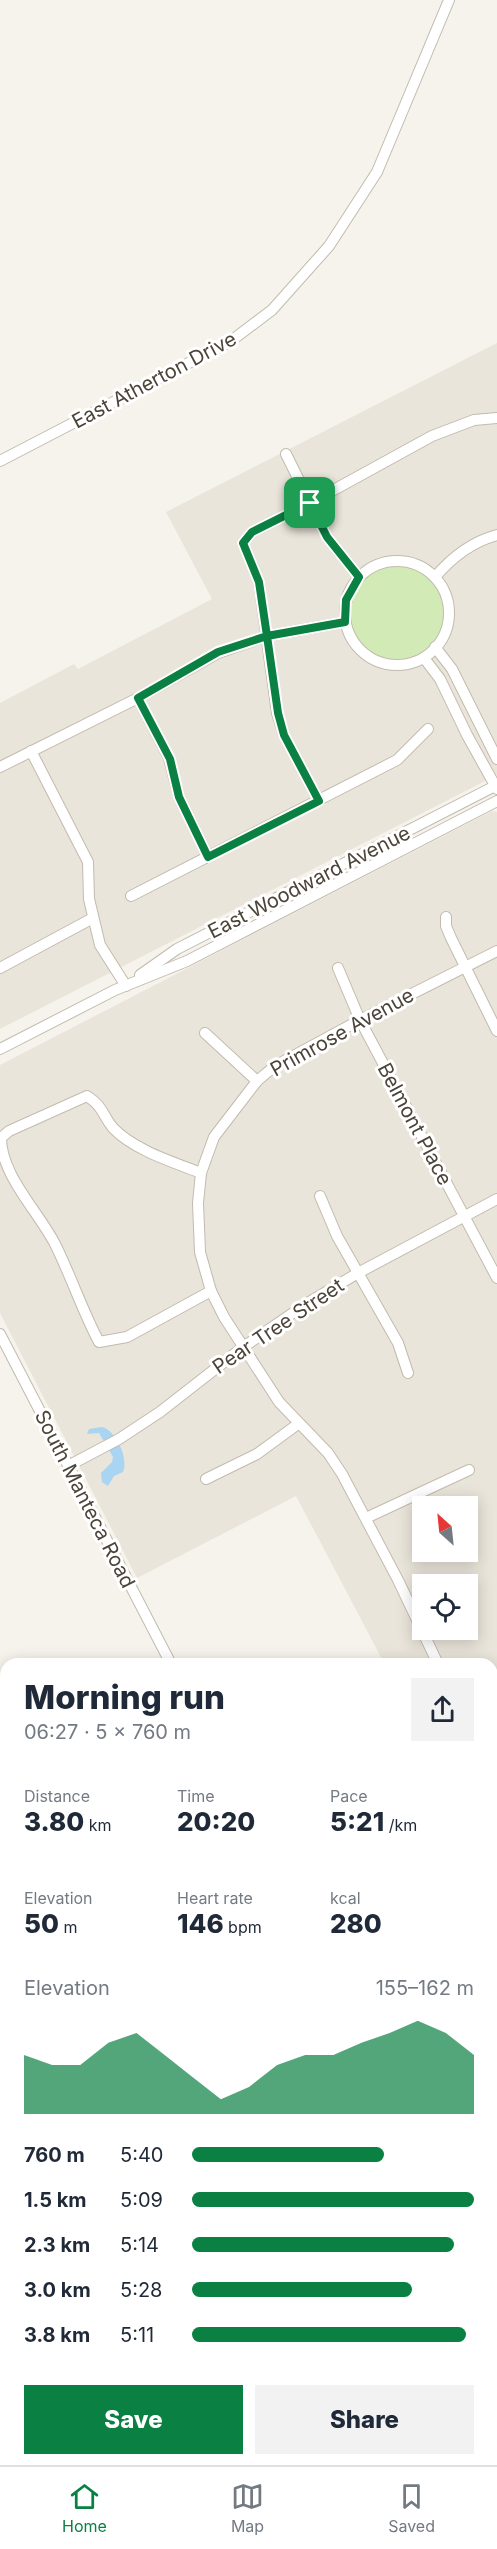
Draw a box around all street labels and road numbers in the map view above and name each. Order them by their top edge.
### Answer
street label: East Atherton Drive [68,327,240,433]
street label: East Woodward Avenue [204,821,414,943]
street label: Primrose Avenue [266,983,418,1081]
street label: Belmont Place [373,1059,457,1189]
street label: Pear Tree Street [208,1273,349,1379]
street label: South Manteca Road [30,1406,140,1592]

